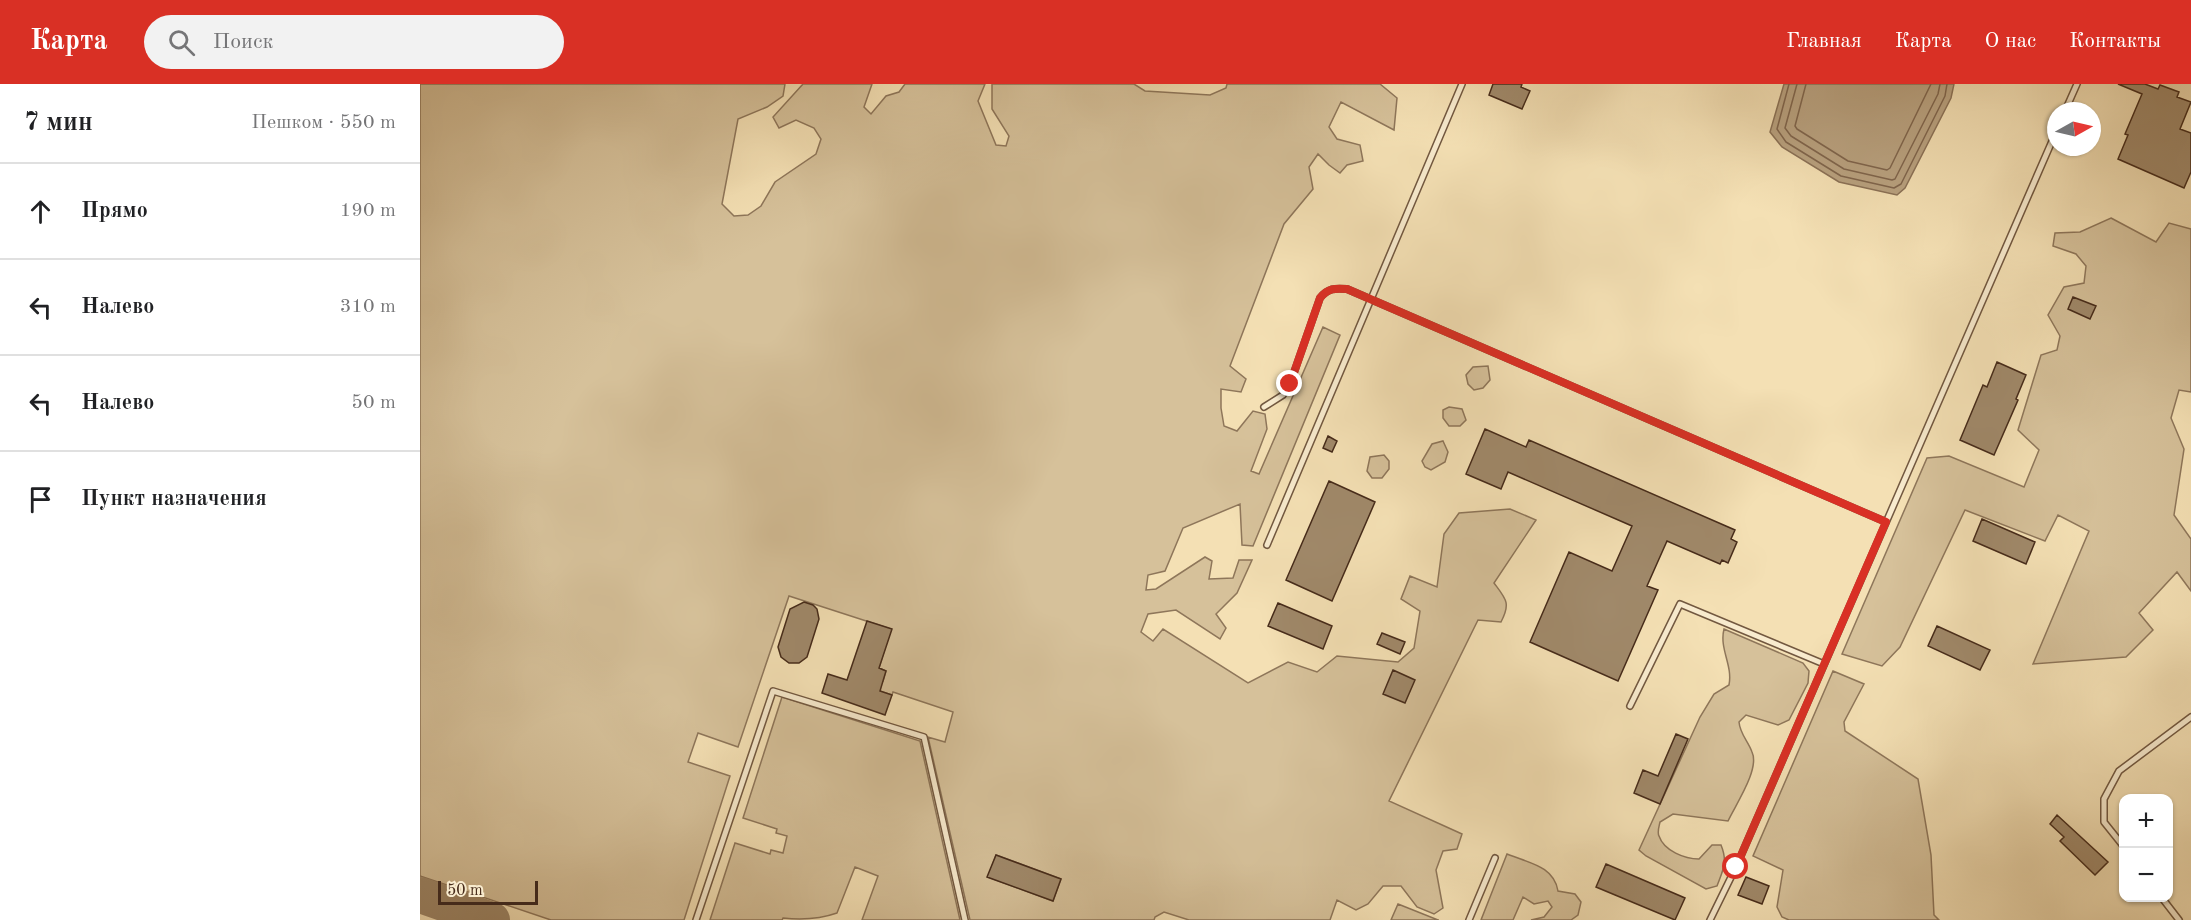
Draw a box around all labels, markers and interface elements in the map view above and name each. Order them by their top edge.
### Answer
search box [144,15,564,69]
icon: search [165,26,198,59]
text: Карта [30,28,108,56]
text: Поиск [213,31,274,53]
text: Главная [1786,31,1862,52]
text: Карта [1895,31,1952,52]
text: О нас [1985,31,2036,52]
text: Контакты [2069,31,2161,52]
north arrow [2047,102,2101,156]
text: 7 мин [24,110,93,136]
text: Пешком · 550 m [251,113,396,133]
icon: ahead [24,195,57,228]
text: Прямо [81,200,148,222]
text: 190 m [340,201,396,221]
icon: left [24,291,57,324]
text: Налево [81,296,154,318]
text: 310 m [340,297,396,317]
route end [1276,370,1302,396]
icon: left [24,387,57,420]
text: Налево [81,392,154,414]
text: 50 m [351,393,396,413]
icon: arrive [24,483,57,516]
text: Пункт назначения [81,488,267,510]
map controls [2119,794,2173,902]
button: + [2119,794,2173,848]
button: − [2119,848,2173,902]
route start [1722,853,1748,879]
scale bar [438,878,538,906]
text: 50 m [447,883,483,899]

